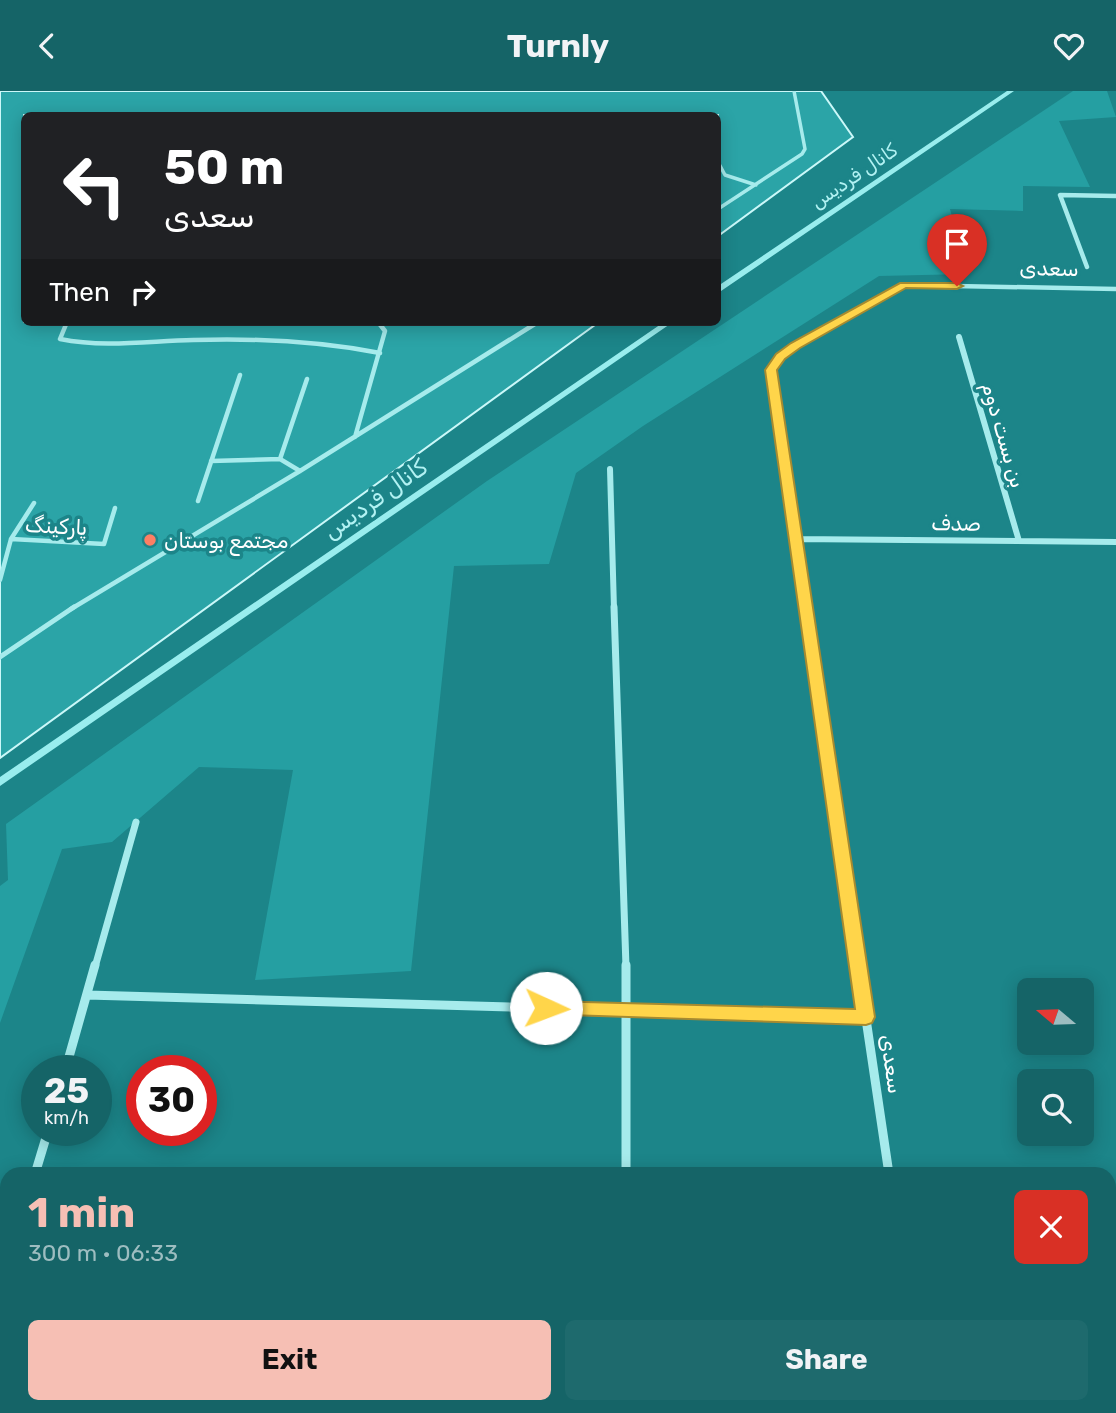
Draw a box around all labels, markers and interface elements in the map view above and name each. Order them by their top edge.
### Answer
icon: back [28,27,66,65]
text: Turnly [507,27,609,65]
icon: heart [1050,27,1088,65]
text: 50 m [164,138,284,196]
water label: کانال فردیس [806,138,902,213]
icon: left [49,140,140,231]
text: سعدی [164,197,255,235]
pin [927,214,987,286]
icon: arrive [938,225,976,263]
street label: سعدی [1019,255,1079,281]
icon: right [124,273,162,311]
text: Then [49,277,110,308]
street label: بن بست دوم [976,379,1031,491]
water label: کانال فردیس [318,453,433,545]
street label: صدف [931,510,981,536]
street label: پارکینگ [24,512,88,542]
place label: مجتمع بوستان [164,528,288,556]
marker: مجتمع بوستان [142,532,158,548]
position arrow [509,971,583,1045]
north arrow [1017,978,1094,1055]
map controls [1017,978,1094,1146]
street label: سعدی [875,1033,909,1095]
speed limit sign: 30 [126,1055,217,1146]
button: search [1017,1069,1094,1146]
text: 25 [44,1070,89,1112]
text: km/h [44,1107,89,1129]
text: 1 min [28,1188,135,1238]
button: close [1014,1190,1088,1264]
text: 300 m · 06:33 [28,1239,178,1267]
button: Exit [28,1320,551,1400]
button: Share [565,1320,1088,1400]

